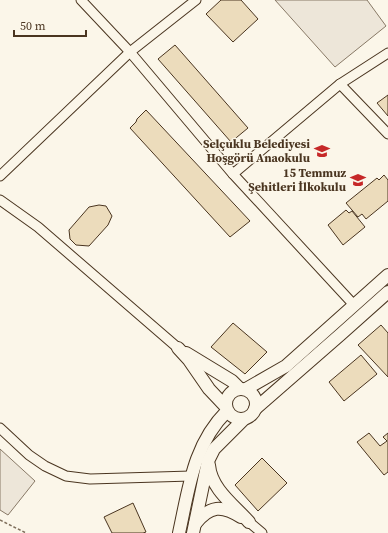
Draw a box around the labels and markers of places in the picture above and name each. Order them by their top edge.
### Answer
place label: Selçuklu Belediyesi Hoşgörü Anaokulu [203,136,311,166]
school or university icon: Selçuklu Belediyesi Hoşgörü Anaokulu [313,142,331,160]
place label: 15 Temmuz Şehitleri İlkokulu [248,165,347,195]
school or university icon: 15 Temmuz Şehitleri İlkokulu [349,171,367,189]

